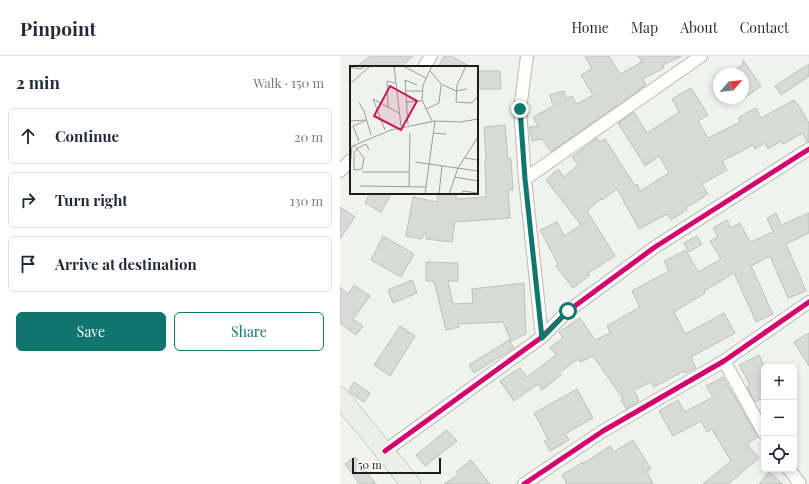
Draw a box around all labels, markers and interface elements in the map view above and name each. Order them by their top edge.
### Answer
text: Pinpoint [20,15,96,41]
text: Home [571,18,609,37]
text: Map [631,18,658,37]
text: About [680,18,718,37]
text: Contact [740,18,789,37]
inset map [350,66,478,194]
north arrow [713,68,749,104]
text: 2 min [16,71,60,93]
text: Walk · 150 m [253,74,324,91]
route end [511,100,529,118]
icon: ahead [17,125,39,147]
text: Continue [55,126,119,146]
text: 20 m [294,128,323,145]
icon: right [17,189,39,211]
text: Turn right [55,190,128,210]
text: 130 m [290,192,323,209]
icon: arrive [17,253,39,275]
text: Arrive at destination [55,254,197,274]
route start [559,302,577,320]
button: Save [16,312,166,351]
button: Share [174,312,324,351]
map controls [761,364,797,472]
button: + [761,364,797,400]
button: − [761,400,797,436]
button: locate [761,436,797,472]
scale bar [352,456,441,475]
text: 50 m [358,457,382,472]

